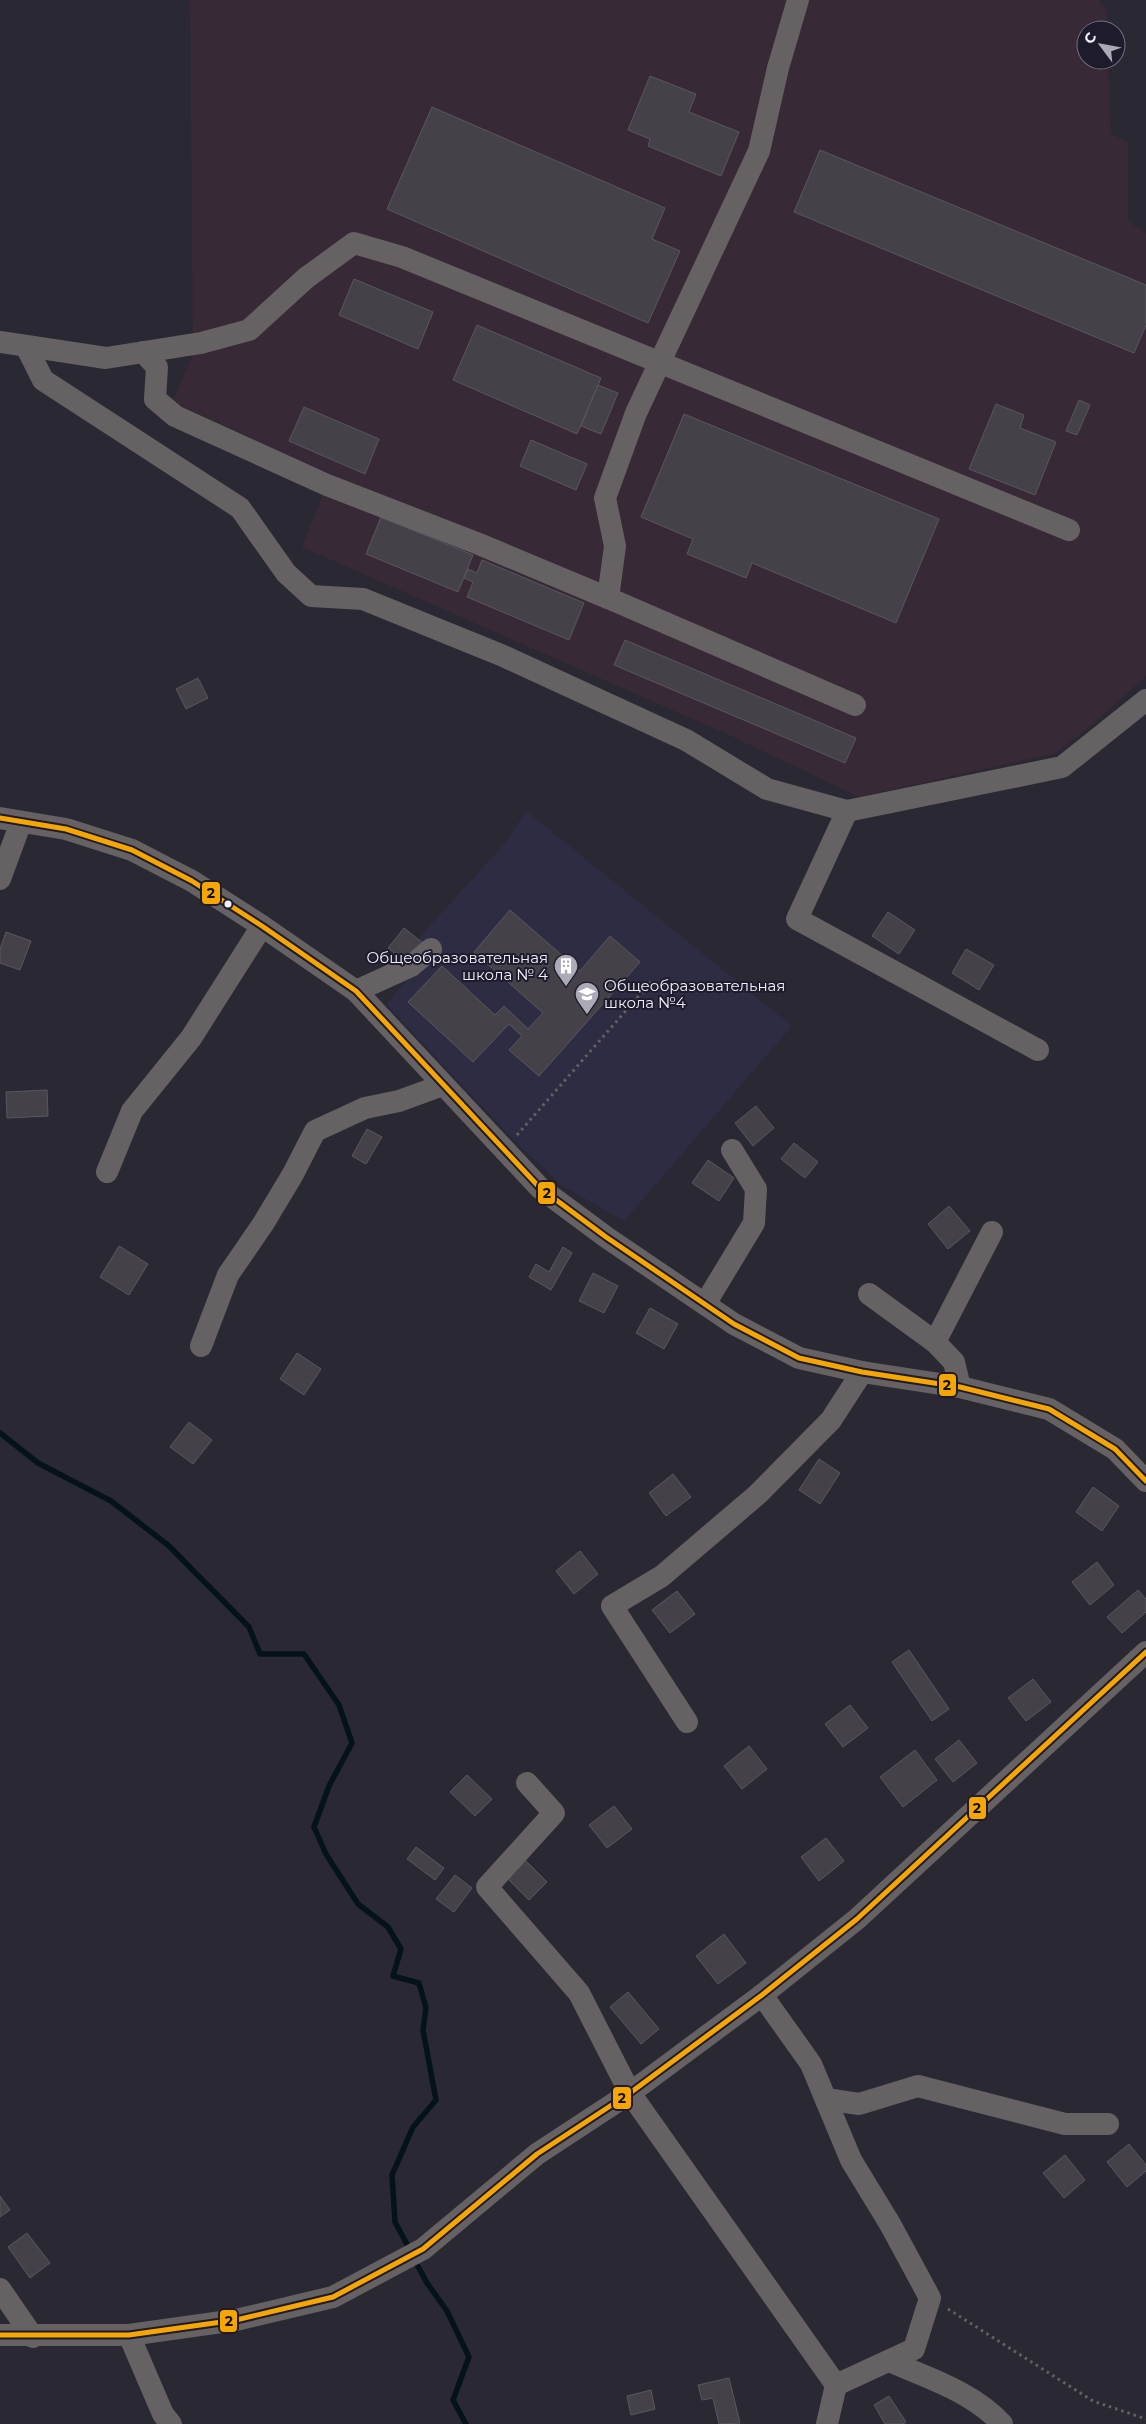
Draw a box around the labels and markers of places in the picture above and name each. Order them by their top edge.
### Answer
unlabelled marker [223,899,233,909]
place label: Общеобразовательная школа № 4 [367,948,548,984]
building icon: Общеобразовательная школа № 4 [553,953,579,987]
place label: Общеобразовательная школа №4 [604,976,785,1012]
school or university icon: Общеобразовательная школа №4 [574,981,600,1015]

